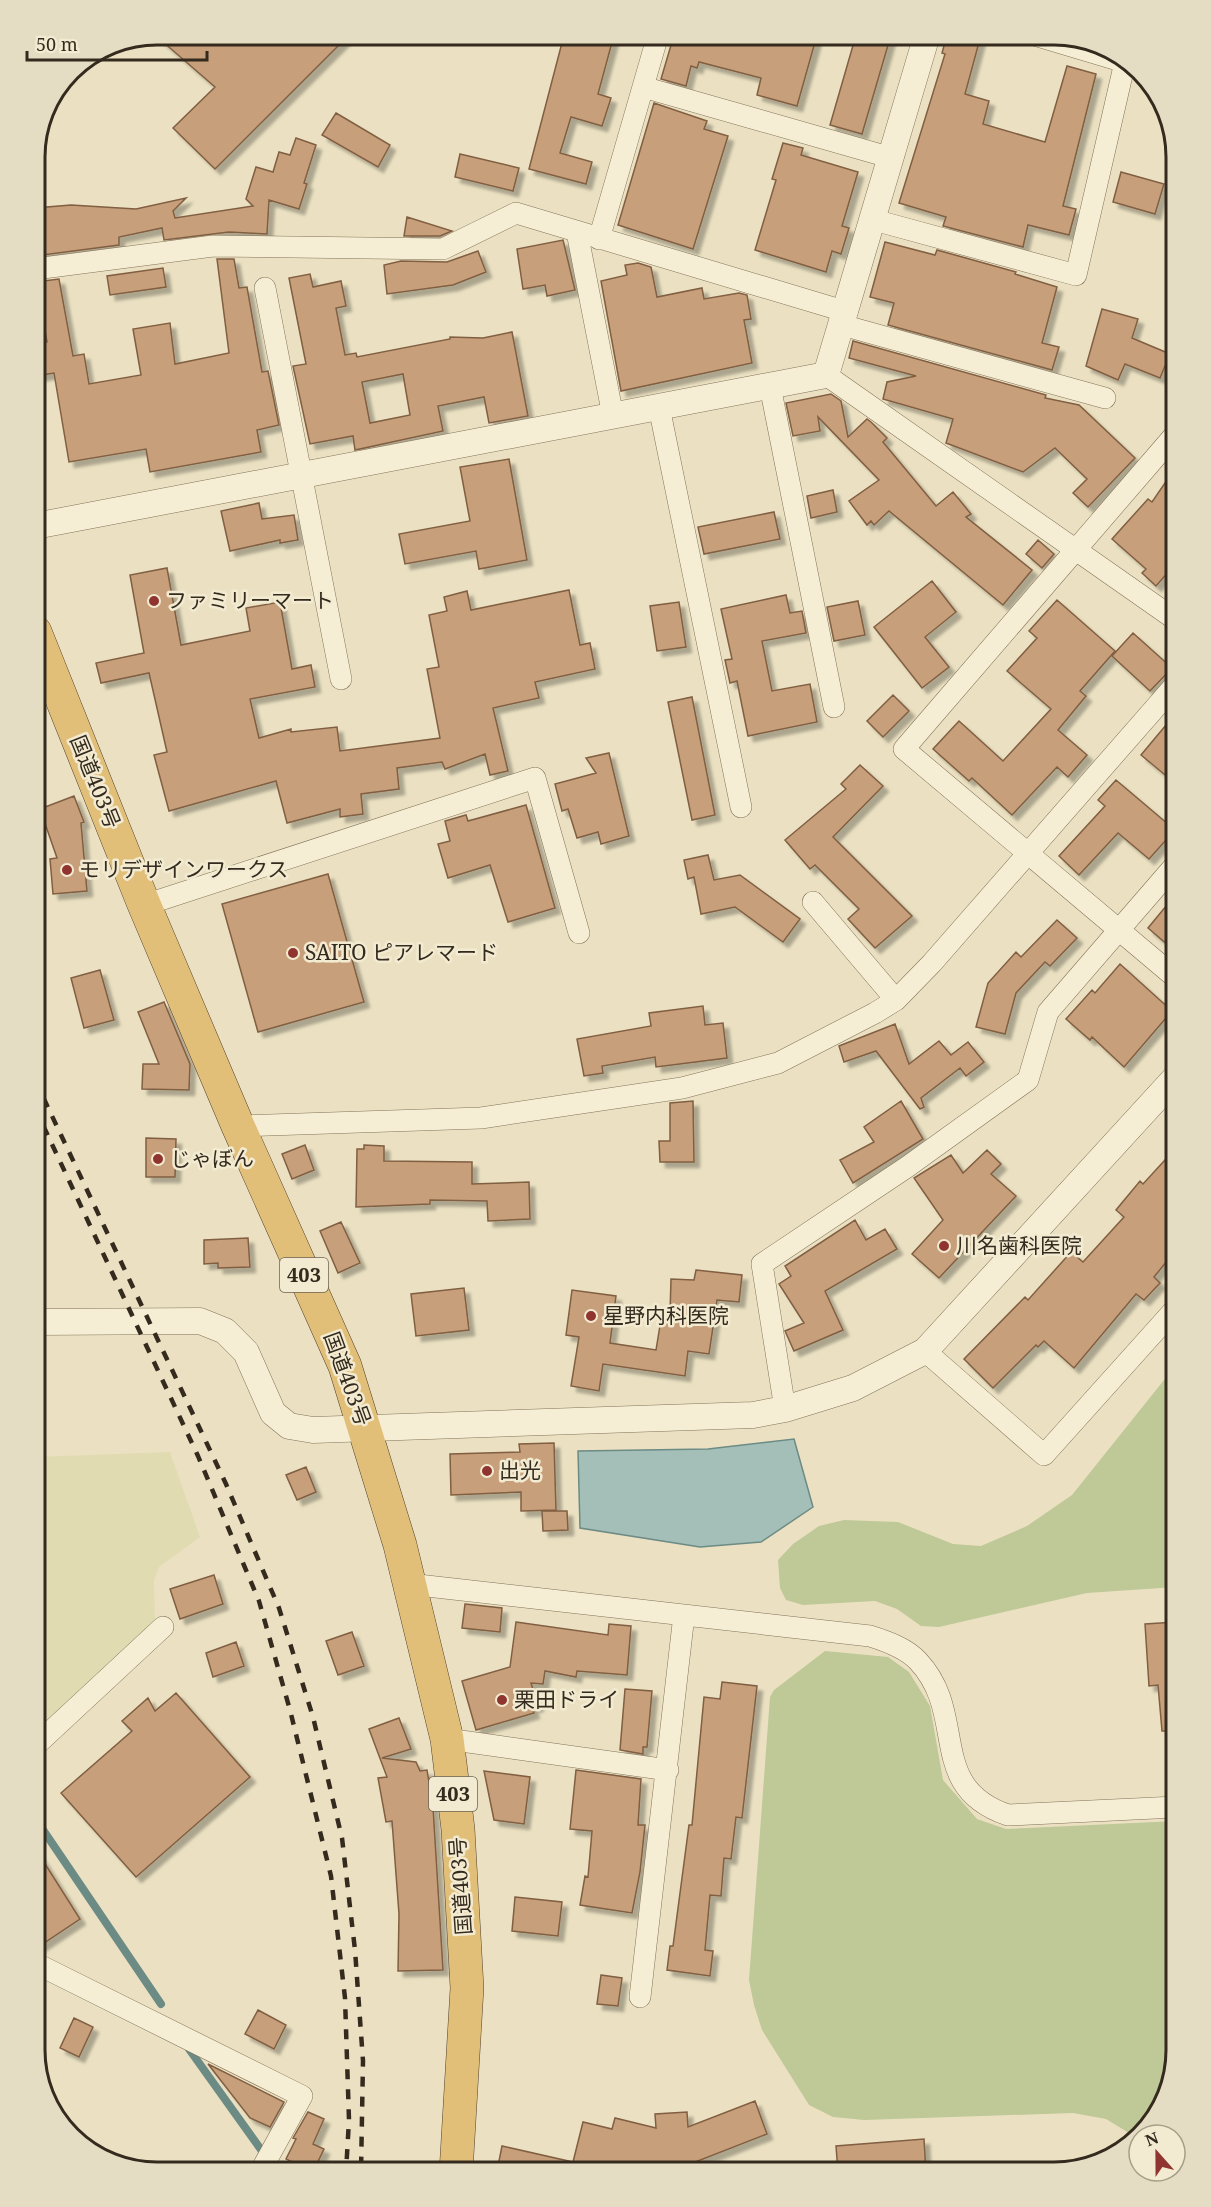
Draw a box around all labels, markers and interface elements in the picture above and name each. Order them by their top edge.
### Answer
scale bar [27,24,207,62]
text: 50 m [36,32,78,56]
place label: ファミリーマート [166,586,334,614]
marker: ファミリーマート [147,594,161,608]
street label: 国道403号 [65,731,127,832]
place label: モリデザインワークス [79,855,288,883]
marker: モリデザインワークス [60,863,74,877]
place label: SAITO ピアレマード [305,938,498,966]
marker: SAITO ピアレマード [286,946,300,960]
place label: じゃぼん [170,1144,254,1172]
marker: じゃぼん [151,1152,165,1166]
place label: 川名歯科医院 [956,1231,1082,1259]
marker: 川名歯科医院 [937,1239,951,1253]
road number: 403 [280,1258,328,1292]
place label: 星野内科医院 [603,1301,729,1329]
marker: 星野内科医院 [584,1309,598,1323]
street label: 国道403号 [318,1328,378,1430]
place label: 出光 [499,1456,541,1484]
marker: 出光 [480,1464,494,1478]
place label: 栗田ドライ [514,1685,619,1713]
marker: 栗田ドライ [495,1693,509,1707]
road number: 403 [429,1777,477,1811]
street label: 国道403号 [443,1836,477,1936]
north arrow [1127,2123,1187,2183]
text: N [1142,2126,1162,2152]

